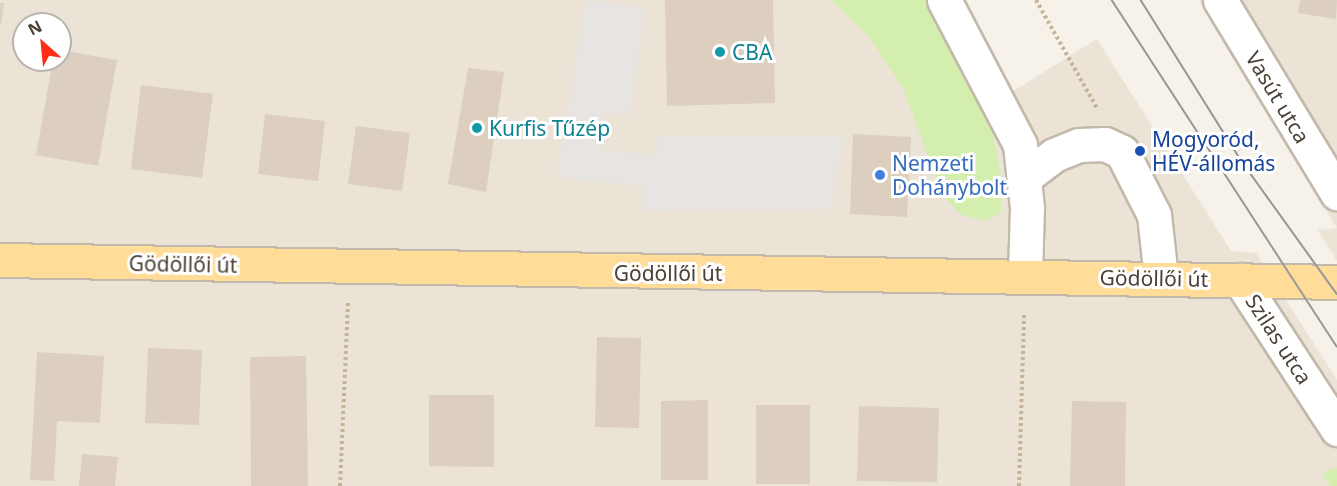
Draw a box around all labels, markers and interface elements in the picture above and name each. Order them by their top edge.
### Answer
north arrow [12,12,72,72]
text: N [24,15,46,41]
place label: CBA [732,39,772,65]
marker: CBA [713,45,727,59]
street label: Vasút utca [1241,47,1315,147]
place label: Kurfis Tűzép [489,115,610,141]
marker: Kurfis Tűzép [470,121,484,135]
place label: Mogyoród, HÉV-állomás [1152,126,1275,176]
marker: Mogyoród, HÉV-állomás [1133,144,1147,158]
place label: Nemzeti Dohánybolt [892,150,1007,200]
marker: Nemzeti Dohánybolt [873,168,887,182]
street label: Gödöllői út [128,250,238,278]
street label: Gödöllői út [614,260,722,286]
street label: Gödöllői út [1099,264,1209,292]
street label: Szilas utca [1241,289,1317,389]

